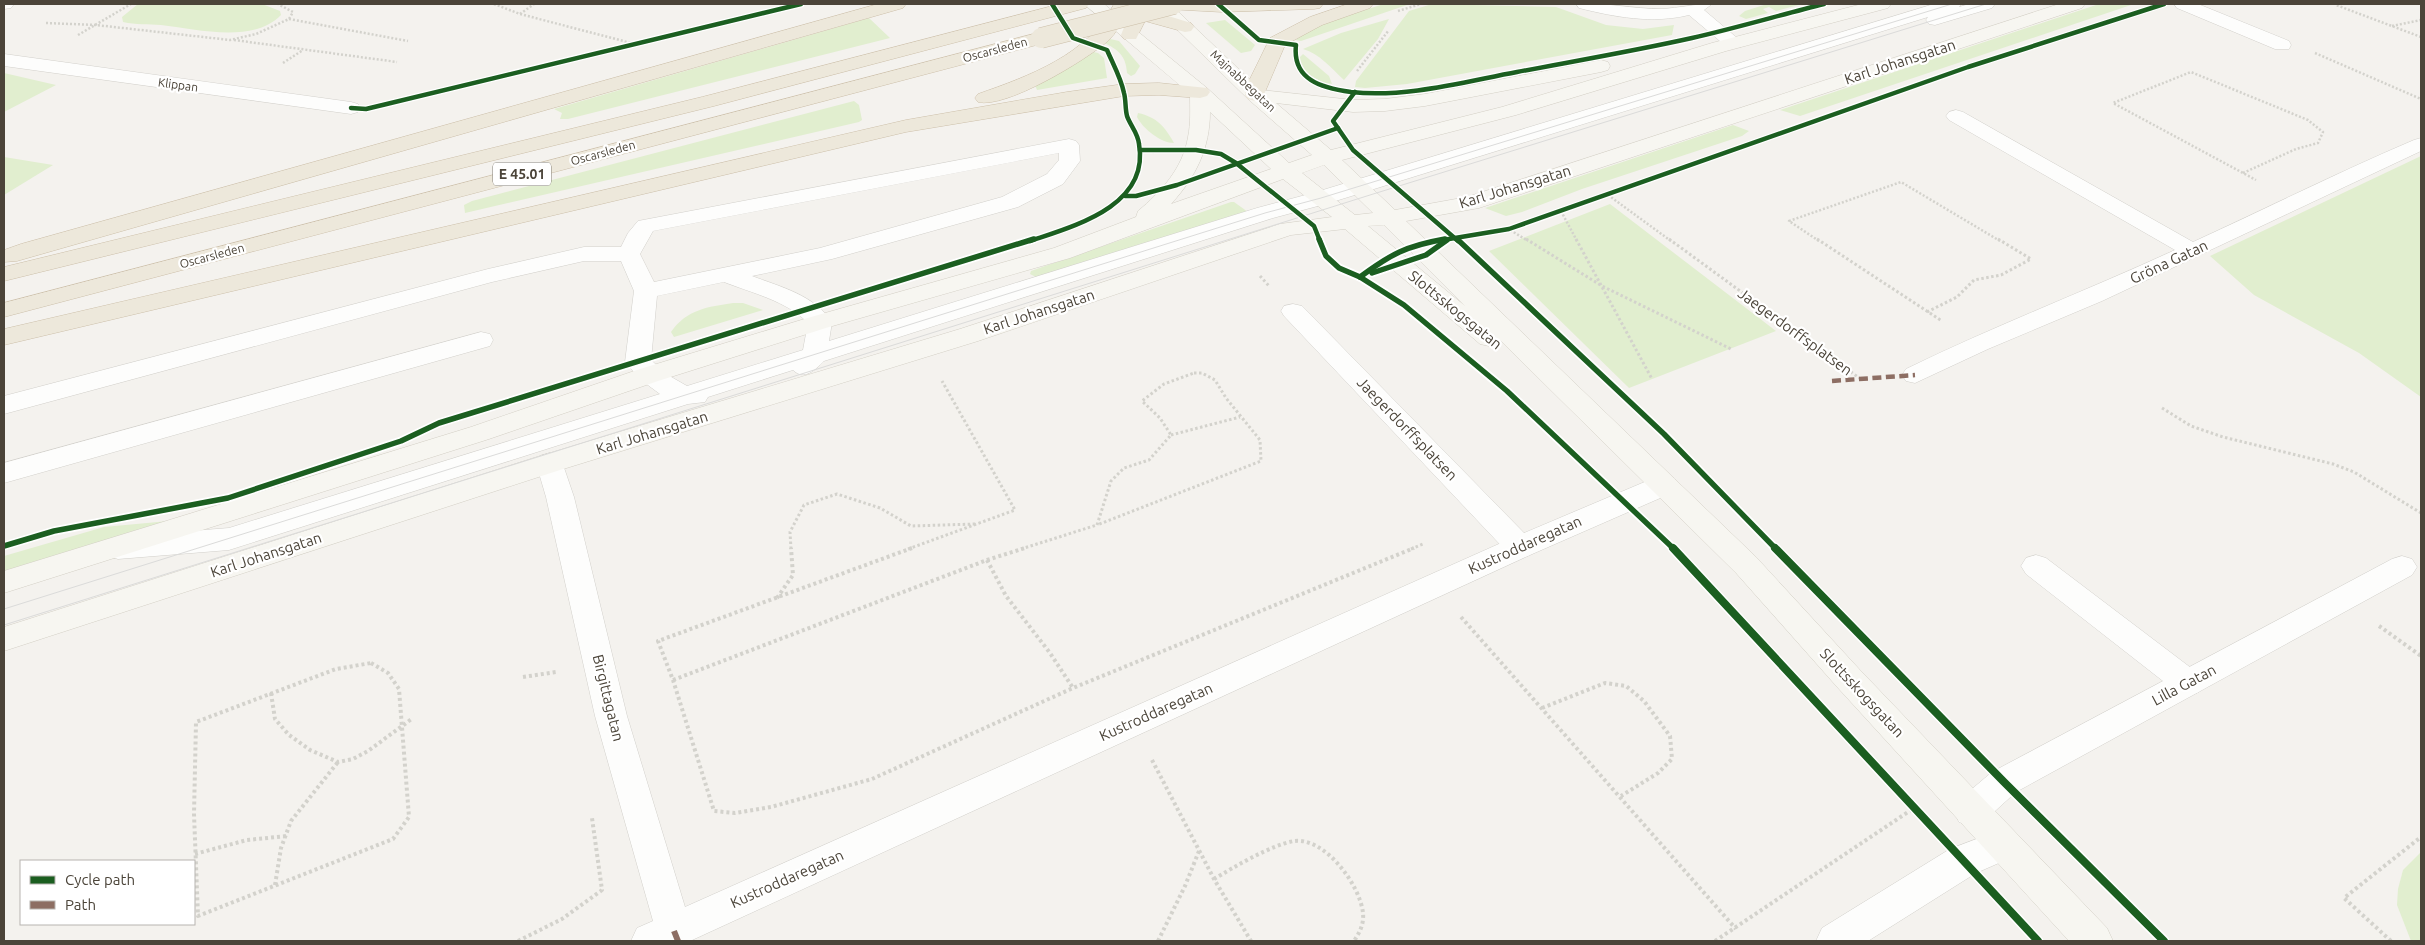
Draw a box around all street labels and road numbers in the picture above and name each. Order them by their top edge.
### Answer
street label: Oscarsleden [961,35,1029,64]
street label: Karl Johansgatan [1842,36,1958,88]
street label: Majnabbegatan [1208,47,1278,114]
street label: Klippan [157,75,199,94]
street label: Oscarsleden [569,138,637,167]
street label: Karl Johansgatan [1457,161,1573,212]
road number: E 45.01 [493,162,551,185]
street label: Gröna Gatan [2127,236,2210,287]
street label: Oscarsleden [178,241,246,270]
street label: Slottsskogsgatan [1405,267,1505,352]
street label: Jaegerdorffsplatsen [1735,285,1856,379]
street label: Karl Johansgatan [981,286,1097,338]
street label: Jaegerdorffsplatsen [1354,374,1461,484]
street label: Karl Johansgatan [594,407,710,458]
street label: Kustroddaregatan [1466,512,1584,577]
street label: Karl Johansgatan [208,529,324,581]
street label: Slottsskogsgatan [1817,645,1908,741]
street label: Birgittagatan [589,653,628,743]
street label: Lilla Gatan [2149,661,2219,709]
street label: Kustroddaregatan [1097,679,1215,744]
street label: Kustroddaregatan [728,846,846,911]

